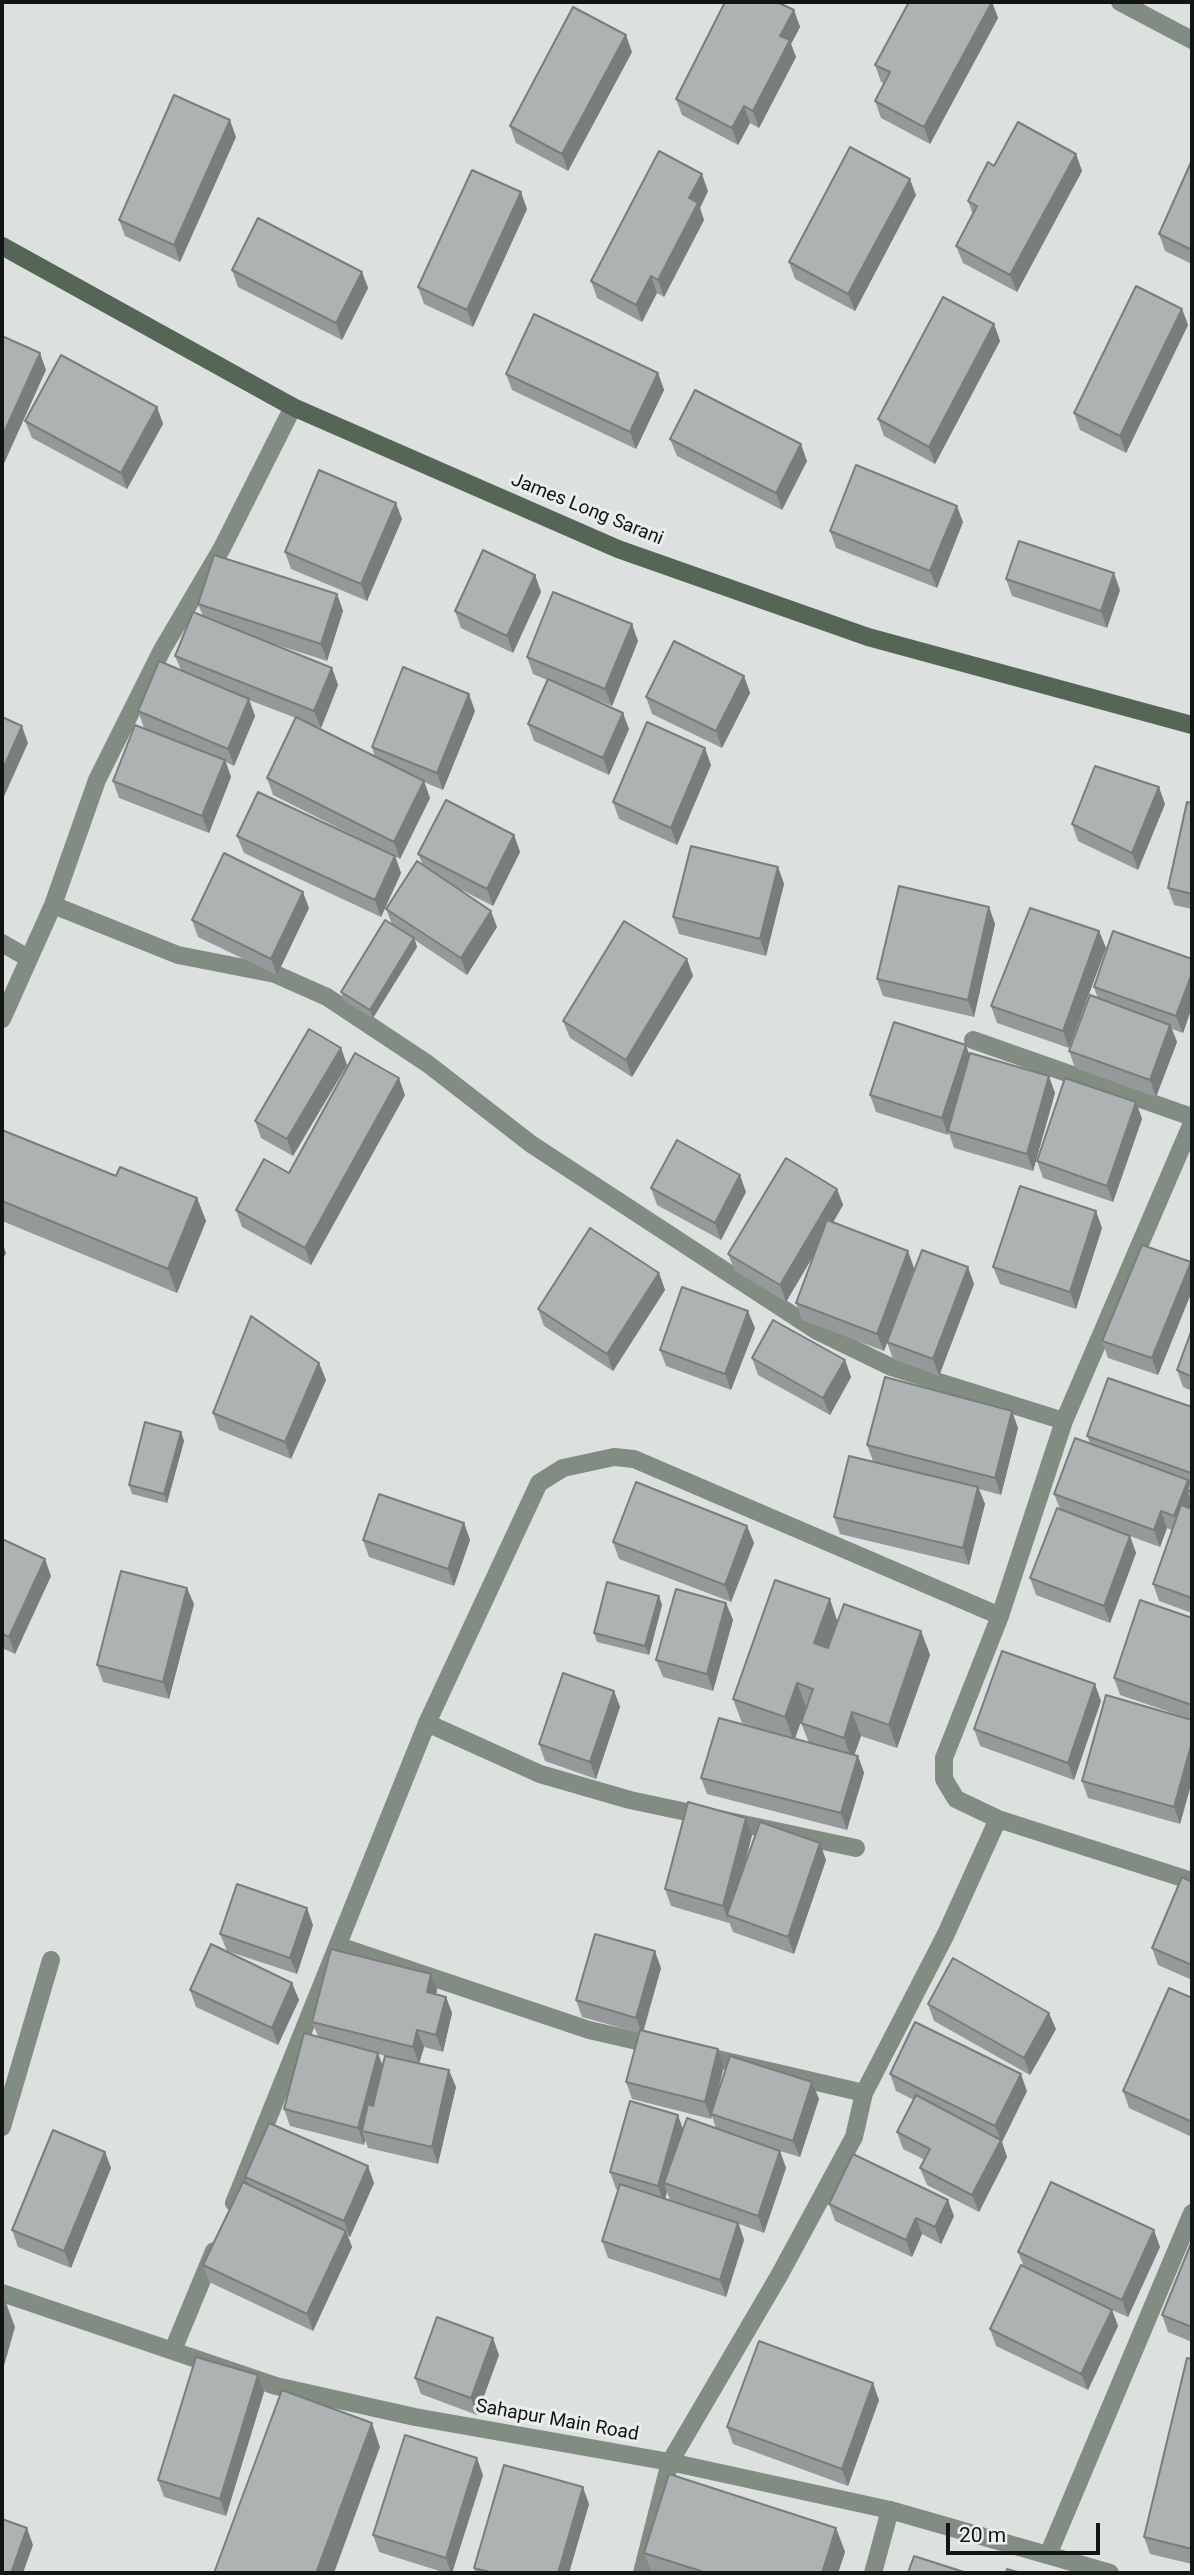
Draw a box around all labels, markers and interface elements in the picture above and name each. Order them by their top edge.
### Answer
street label: James Long Sarani [508,469,666,551]
street label: Sahapur Main Road [474,2395,640,2447]
scale bar [949,2508,1103,2552]
text: 20 m [959,2523,1006,2547]

